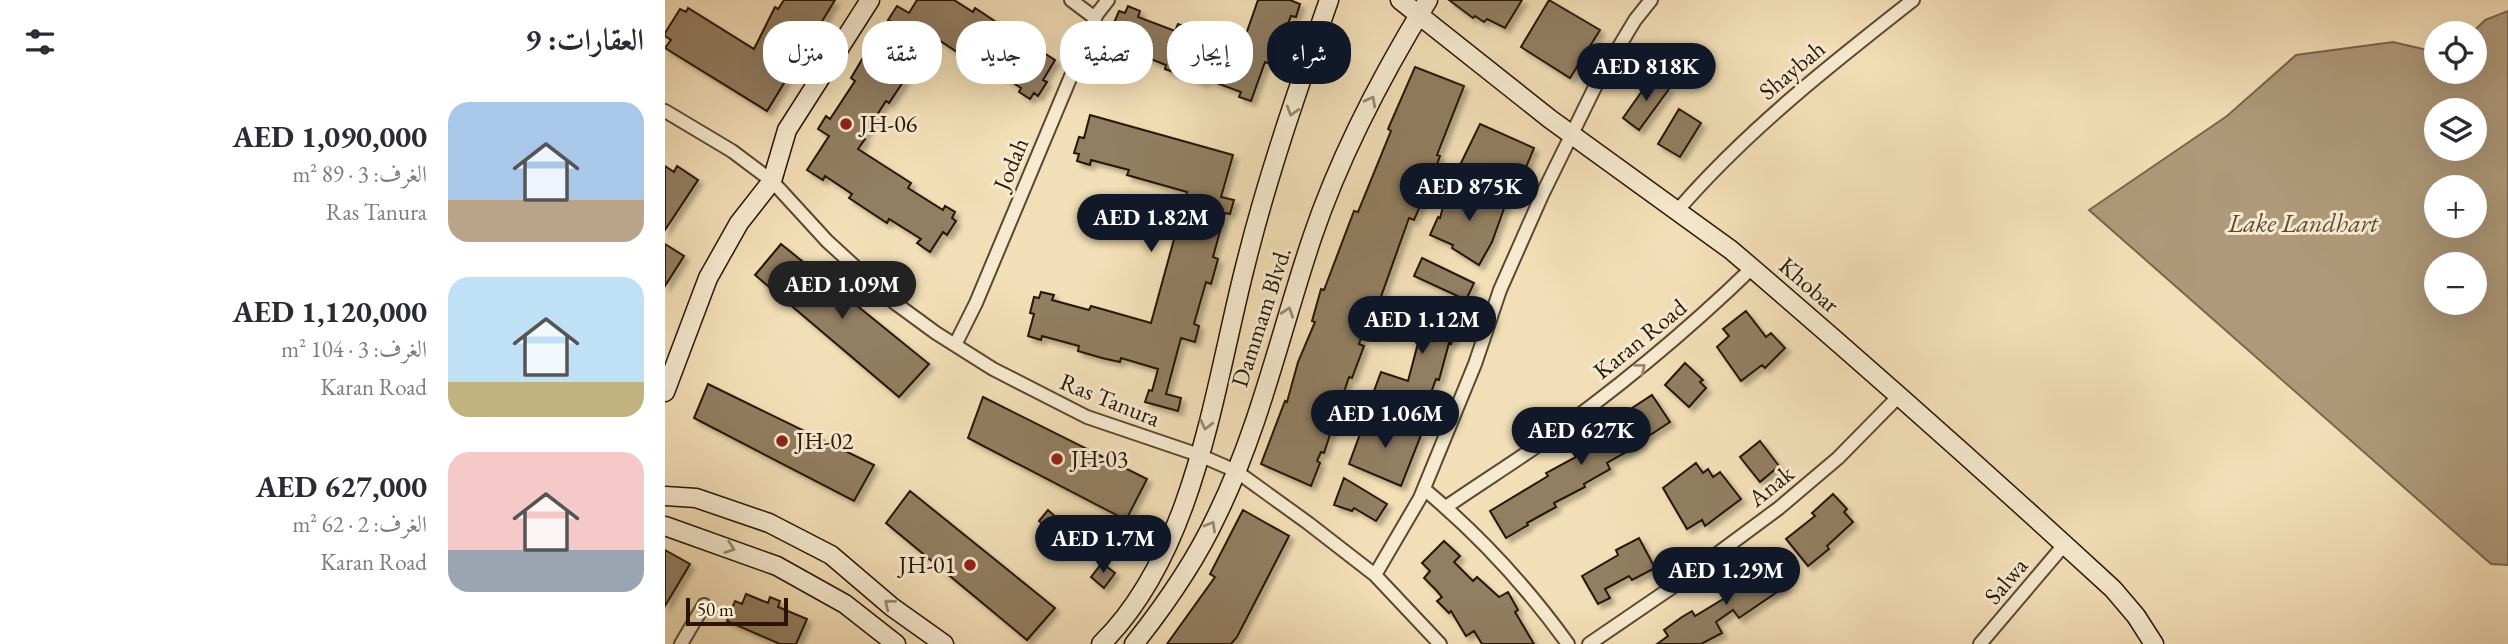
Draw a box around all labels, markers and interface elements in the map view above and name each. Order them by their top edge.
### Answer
text: العقارات: 9 [525,20,644,59]
chip: منزل [763,21,848,84]
chip: شقة [862,21,942,84]
chip: جديد [956,21,1046,84]
chip: تصفية [1060,21,1153,84]
chip: إيجار [1167,21,1253,84]
chip: شراء [1267,21,1351,84]
map controls [2424,21,2487,315]
button: locate [2424,21,2487,84]
icon: filters [21,23,59,61]
street label: Shaybah [1752,33,1831,106]
pin: AED 818K [1574,43,1718,103]
text: AED 818K [1593,51,1699,81]
one-way arrow [1363,96,1377,108]
button: layers [2424,98,2487,161]
one-way arrow [1285,105,1300,117]
place label: JH-06 [858,108,917,139]
marker: JH-06 [838,116,854,132]
text: AED 1,090,000 [233,117,427,156]
icon: home [504,130,588,214]
street label: Jodah [985,133,1035,197]
text: الغرف: 3 · 89 m² [292,159,427,189]
pin: AED 875K [1397,164,1541,223]
text: AED 875K [1416,171,1522,201]
button: + [2424,175,2487,238]
pin: AED 1.82M [1071,194,1231,254]
text: Ras Tanura [326,197,427,227]
text: AED 1.82M [1093,202,1209,232]
water label: Lake Landhart [2227,206,2379,240]
street label: Dammam Blvd. [1223,243,1298,391]
street label: Khobar [1773,250,1846,319]
button: − [2424,252,2487,315]
pin: AED 1.09M [762,262,922,321]
text: AED 1.09M [784,269,900,299]
street label: Karan Road [1587,291,1693,386]
text: AED 1,120,000 [233,292,427,331]
pin: AED 1.12M [1342,296,1502,356]
text: AED 1.12M [1364,304,1480,334]
icon: home [504,305,588,389]
one-way arrow [1280,306,1295,318]
text: الغرف: 3 · 104 m² [281,334,427,364]
one-way arrow [1633,363,1645,376]
street label: Ras Tanura [1056,365,1165,434]
text: Karan Road [320,372,427,402]
pin: AED 1.06M [1305,391,1465,450]
text: AED 1.06M [1327,398,1443,428]
pin: AED 627K [1509,407,1653,467]
text: AED 627K [1528,415,1634,445]
one-way arrow [1200,419,1214,431]
place label: JH-02 [794,425,854,456]
marker: JH-02 [774,433,790,449]
place label: JH-03 [1069,443,1128,474]
marker: JH-03 [1049,451,1065,467]
street label: Anak [1741,457,1800,514]
text: AED 627,000 [256,467,427,506]
icon: home [504,480,588,564]
text: الغرف: 2 · 62 m² [292,509,427,539]
pin: AED 1.7M [1031,516,1175,575]
one-way arrow [1203,520,1216,533]
text: AED 1.7M [1051,523,1155,553]
one-way arrow [723,540,735,554]
text: Karan Road [320,547,427,577]
pin: AED 1.29M [1646,548,1806,607]
place label: JH-01 [897,549,956,580]
street label: Salwa [1977,550,2035,611]
text: AED 1.29M [1668,555,1784,585]
marker: JH-01 [962,557,978,573]
scale bar [686,595,787,627]
text: 50 m [697,597,734,622]
one-way arrow [885,599,897,612]

